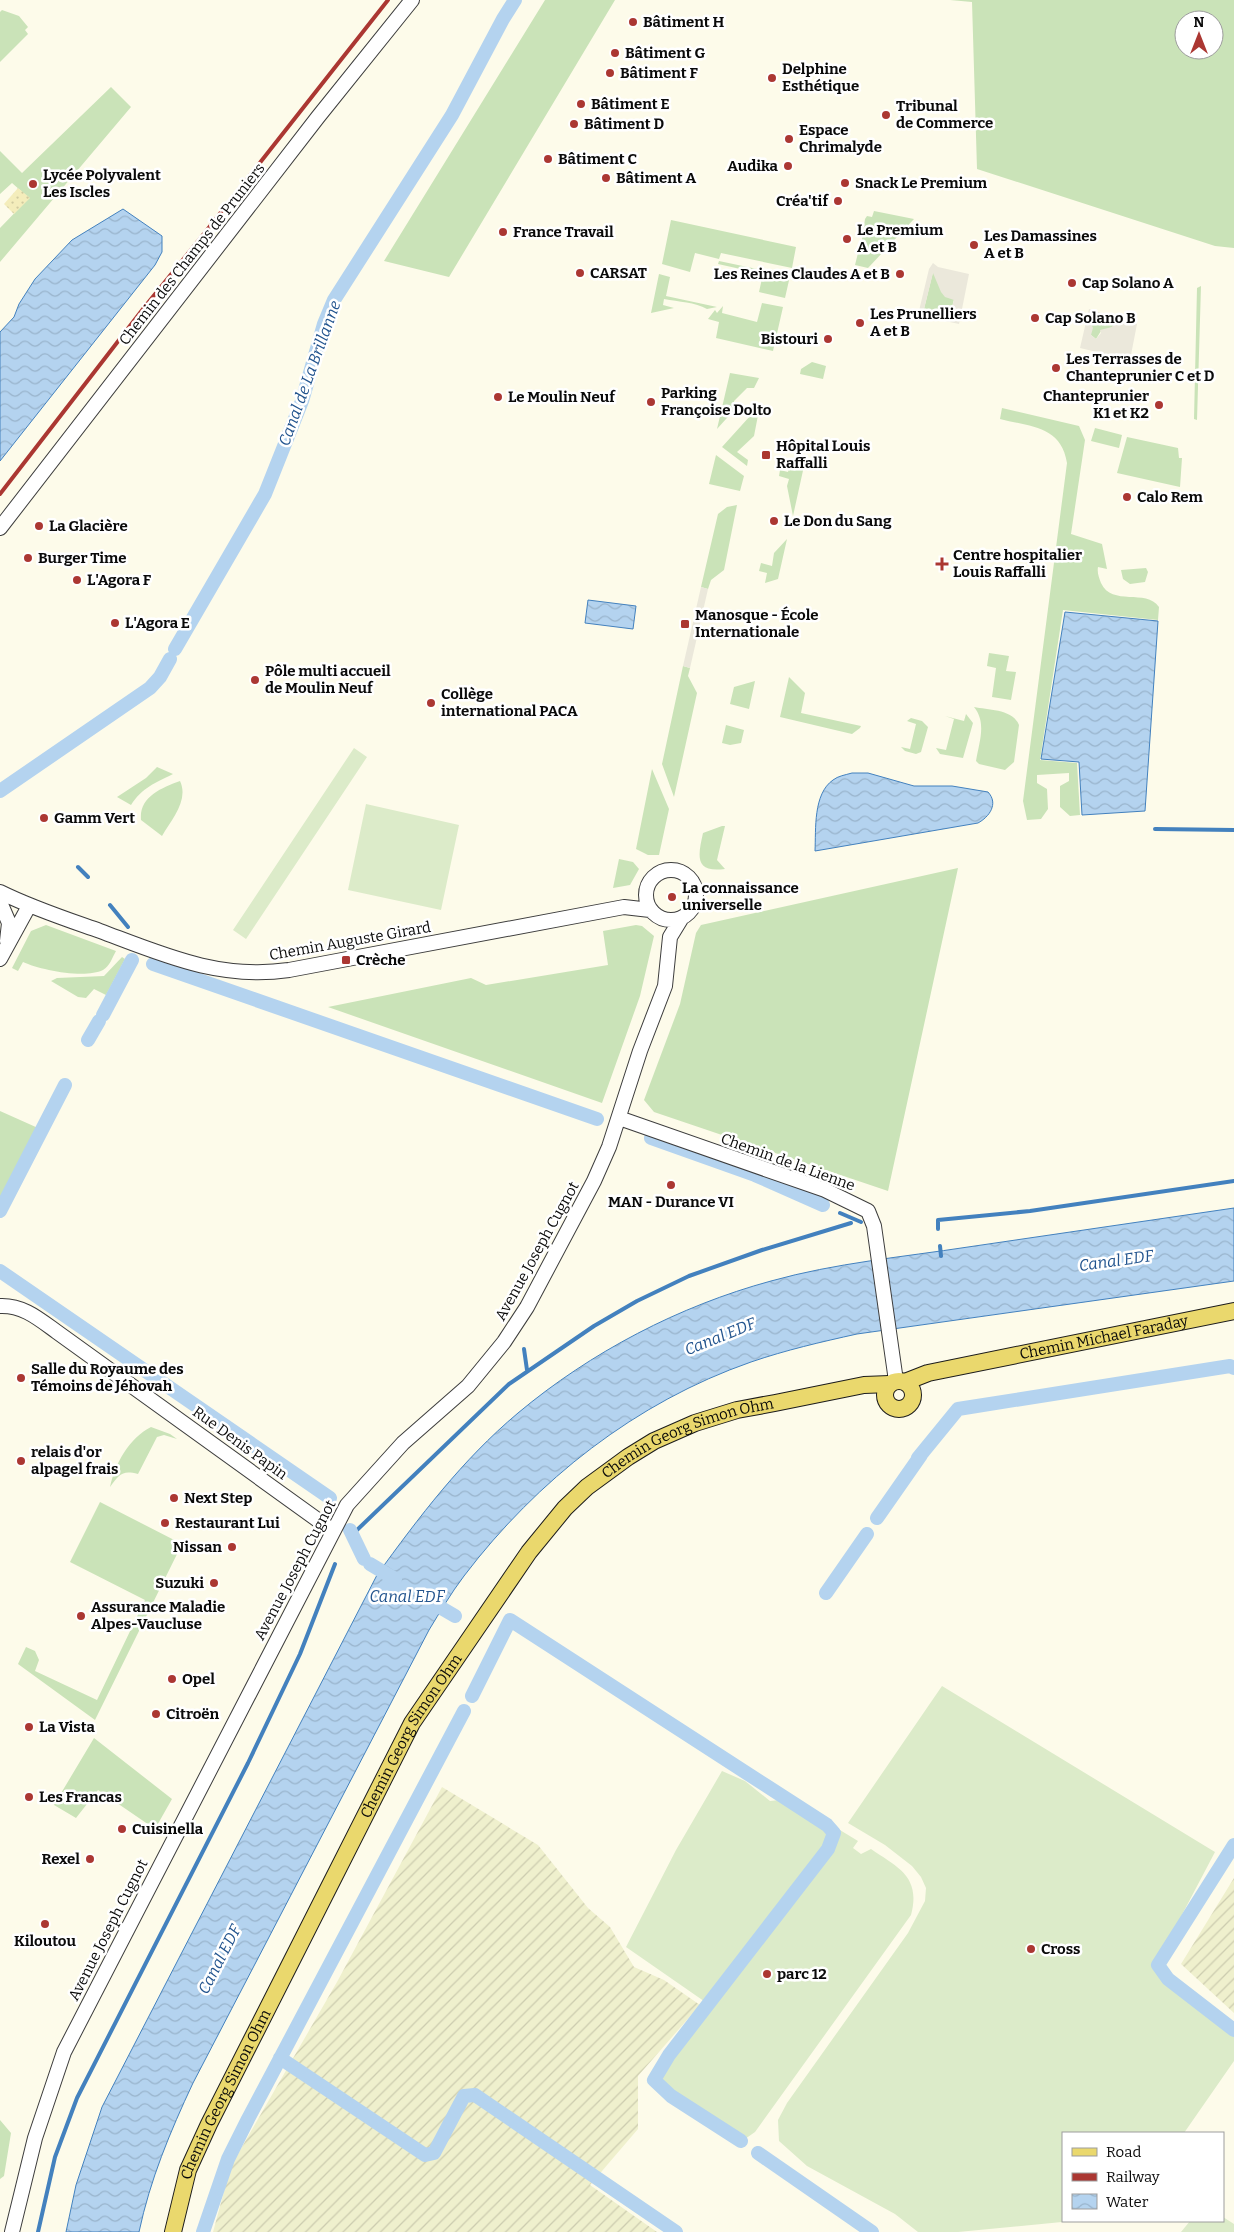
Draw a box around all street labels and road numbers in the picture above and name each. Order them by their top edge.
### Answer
street label: Chemin des Champs de Pruniers [115,159,269,349]
street label: Chemin Auguste Girard [268,918,432,964]
street label: Chemin de la Lienne [718,1129,858,1195]
street label: Avenue Joseph Cugnot [491,1178,583,1324]
street label: Chemin Michael Faraday [1018,1312,1190,1363]
street label: Chemin Georg Simon Ohm [598,1394,776,1482]
street label: Rue Denis Papin [189,1403,291,1484]
street label: Avenue Joseph Cugnot [250,1496,340,1643]
street label: Chemin Georg Simon Ohm [356,1650,466,1821]
street label: Avenue Joseph Cugnot [65,1856,152,2004]
street label: Chemin Georg Simon Ohm [177,2006,275,2181]

